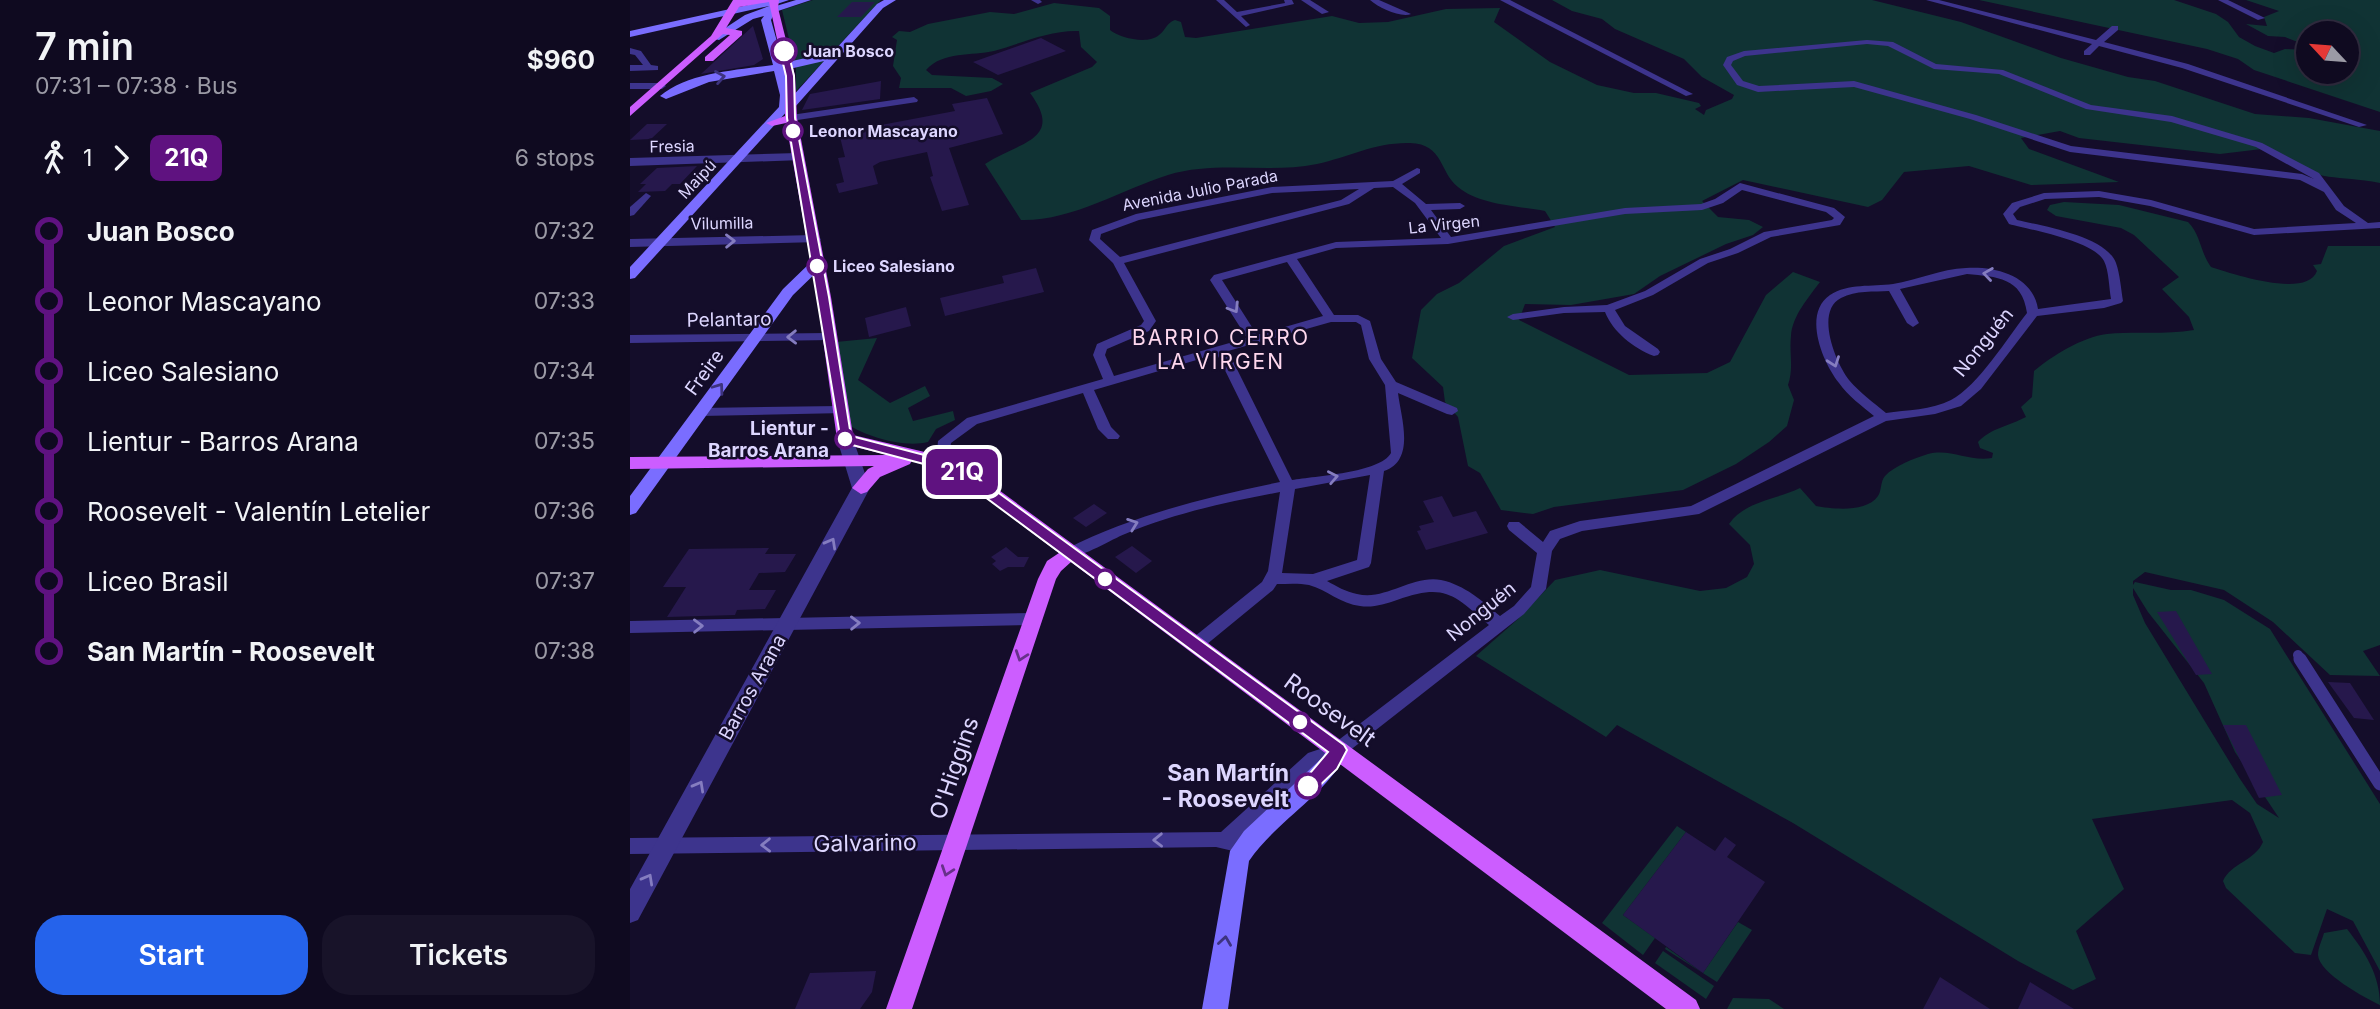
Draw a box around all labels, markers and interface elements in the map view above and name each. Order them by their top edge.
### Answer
north arrow [2296,21,2359,84]
map controls [2296,21,2359,84]
text: 7 min [35,23,134,69]
marker: Juan Bosco [771,38,797,64]
place label: Juan Bosco [803,41,894,61]
text: $960 [527,44,595,75]
one-way arrow [714,71,726,86]
text: 07:31 – 07:38 · Bus [35,72,238,100]
marker: Leonor Mascayano [783,121,803,141]
place label: Leonor Mascayano [809,121,958,141]
street label: Fresia [649,136,695,156]
icon: walk [35,139,73,177]
icon: forward [102,139,140,177]
text: 21Q [164,143,208,172]
text: 1 [83,144,92,172]
text: 6 stops [515,144,595,172]
street label: Maipú [674,155,720,203]
street label: Avenida Julio Parada [1121,165,1279,215]
street label: La Virgen [1407,210,1481,238]
street label: Vilumilla [690,212,754,234]
text: Juan Bosco [87,216,235,247]
text: 07:32 [534,217,595,245]
one-way arrow [725,233,736,249]
marker: Liceo Salesiano [807,256,827,276]
place label: Liceo Salesiano [833,256,955,276]
one-way arrow [1982,266,1994,281]
text: Leonor Mascayano [87,286,322,317]
text: 07:33 [534,287,595,315]
one-way arrow [1225,301,1238,314]
street label: Nonguén [1949,303,2018,381]
street label: Pelantaro [686,307,772,332]
district label: BARRIO CERRO LA VIRGEN [1132,325,1310,374]
one-way arrow [786,329,796,345]
street label: Freire [680,345,729,400]
one-way arrow [1826,355,1840,368]
text: Liceo Salesiano [87,356,279,387]
text: 07:34 [533,357,595,385]
one-way arrow [711,383,723,395]
place label: Lientur - Barros Arana [708,417,829,462]
text: Lientur - Barros Arana [87,426,359,457]
text: 07:35 [534,427,595,455]
marker: Lientur - Barros Arana [835,429,855,449]
line badge: 21Q [922,449,1002,495]
text: 21Q [940,457,984,486]
one-way arrow [1327,470,1339,485]
text: Roosevelt - Valentín Letelier [87,496,430,527]
text: 07:36 [534,497,595,525]
one-way arrow [1126,518,1138,532]
one-way arrow [823,537,836,550]
text: Liceo Brasil [87,566,229,597]
text: 07:37 [535,567,595,595]
unlabelled marker [1095,569,1115,589]
street label: Nonguén [1442,577,1520,646]
one-way arrow [850,615,861,630]
one-way arrow [693,618,704,633]
street label: Barros Arana [714,631,791,744]
text: San Martín - Roosevelt [87,636,375,667]
text: 07:38 [534,637,595,665]
one-way arrow [1015,649,1029,661]
street label: Roosevelt [1279,667,1382,753]
unlabelled marker [1290,712,1310,732]
street label: O'Higgins [923,713,985,823]
place label: San Martín - Roosevelt [1162,759,1290,813]
marker: San Martín - Roosevelt [1295,773,1321,799]
one-way arrow [691,781,704,793]
street label: Galvarino [813,828,917,858]
one-way arrow [1152,832,1163,848]
one-way arrow [760,837,771,852]
one-way arrow [941,864,955,876]
one-way arrow [640,873,653,886]
button: Start [35,915,308,995]
button: Tickets [322,915,595,995]
one-way arrow [1217,936,1232,947]

